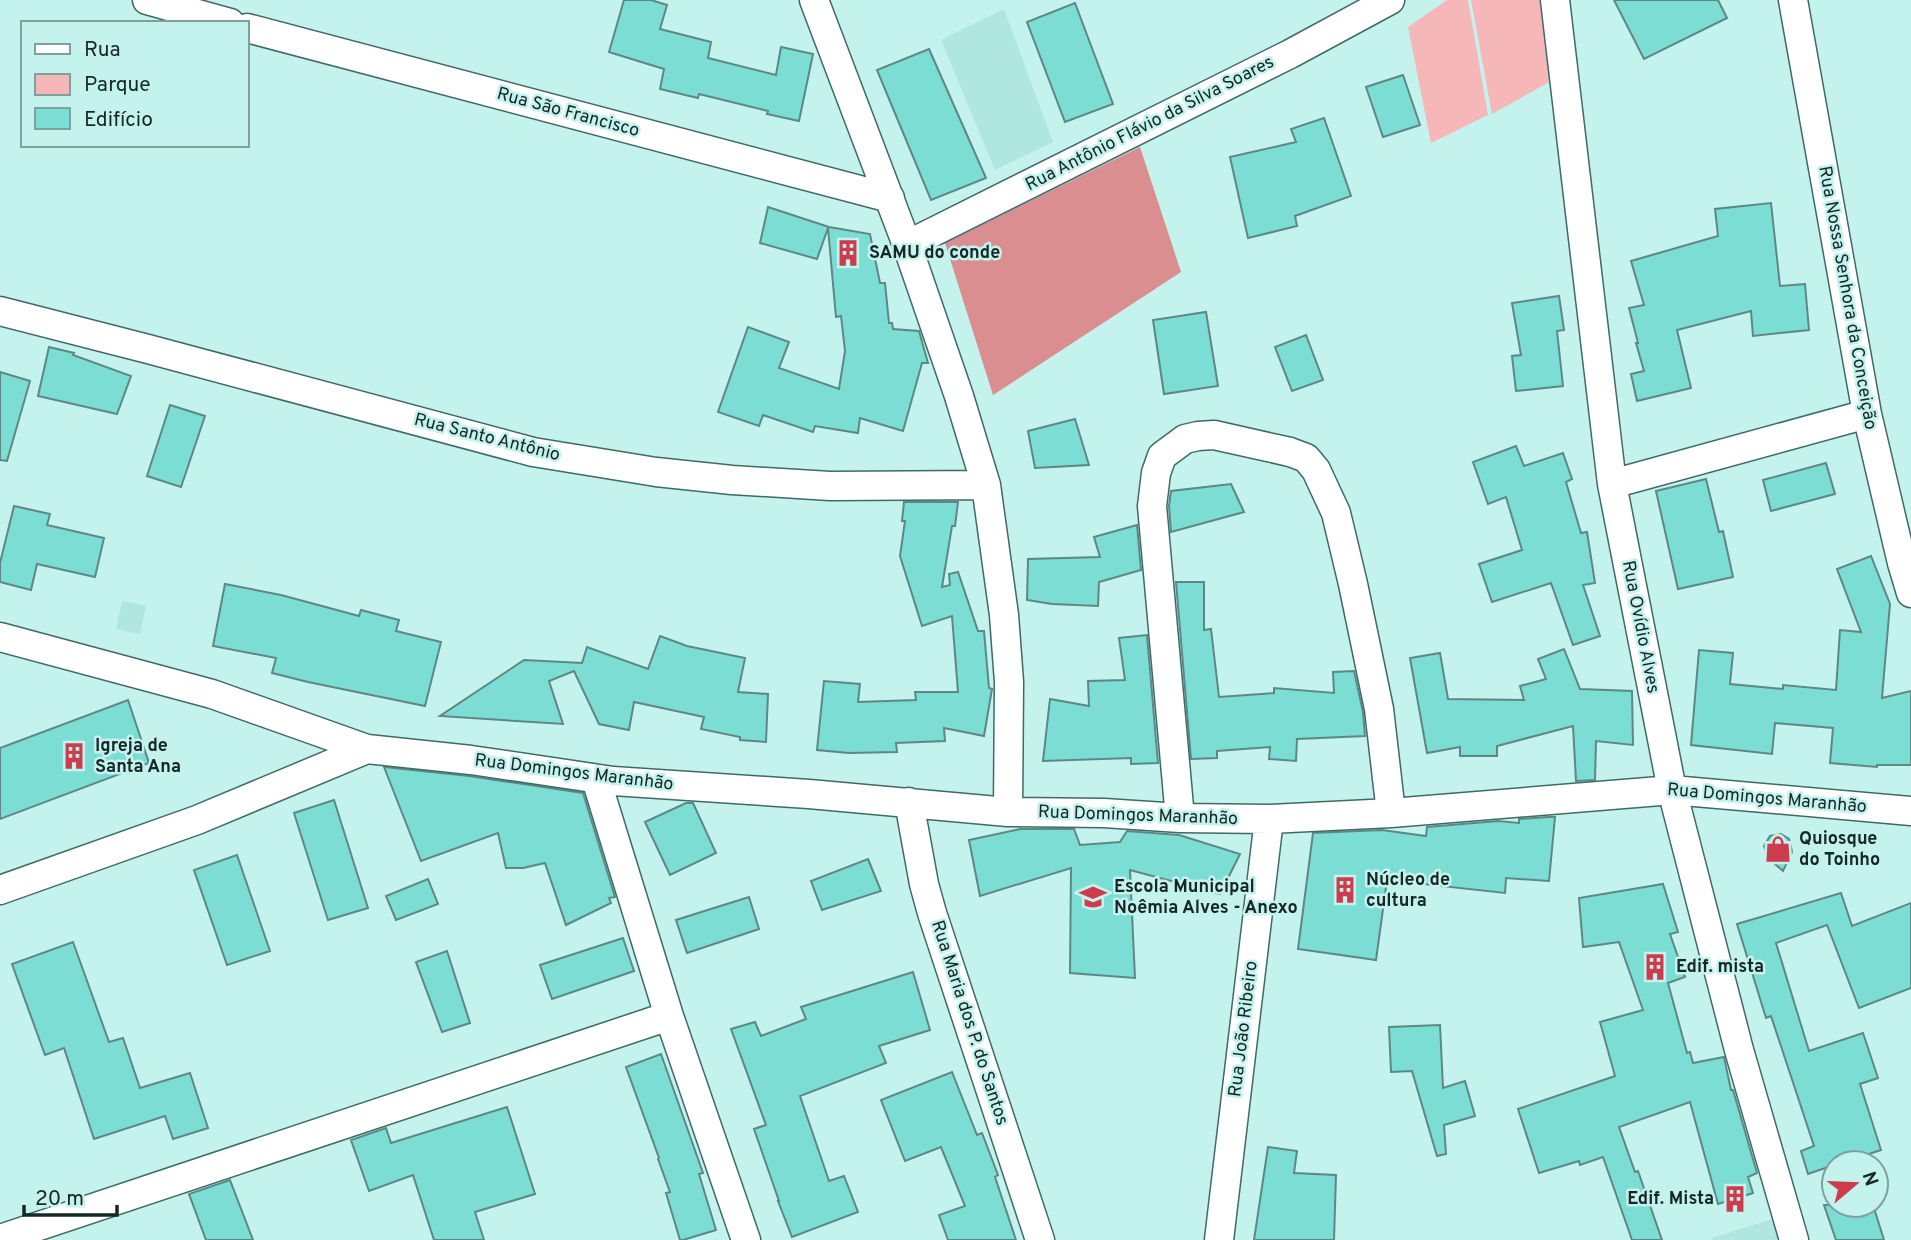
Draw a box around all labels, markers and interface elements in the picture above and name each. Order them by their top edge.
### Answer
legend [21,21,248,147]
text: Rua [84,37,121,64]
street label: Rua Antônio Flávio da Silva Soares [1022,51,1278,197]
text: Parque [84,72,151,99]
street label: Rua São Francisco [494,83,642,143]
text: Edifício [84,107,153,134]
street label: Rua Nossa Senhora da Conceição [1812,164,1882,432]
building icon: SAMU do conde [833,238,863,268]
place label: SAMU do conde [869,242,1000,265]
street label: Rua Santo Antônio [412,409,562,467]
street label: Rua Ovídio Alves [1616,559,1664,695]
place label: Igreja de Santa Ana [95,735,181,779]
building icon: Igreja de Santa Ana [59,741,89,771]
street label: Rua Domingos Maranhão [473,749,675,797]
street label: Rua Domingos Maranhão [1666,779,1868,819]
street label: Rua Domingos Maranhão [1038,801,1238,831]
place label: Quiosque do Toinho [1799,828,1880,872]
shop icon: Quiosque do Toinho [1763,834,1793,864]
place label: Núcleo de cultura [1366,869,1450,913]
building icon: Núcleo de cultura [1330,875,1360,905]
place label: Escola Municipal Noêmia Alves - Anexo [1114,876,1298,920]
school or university icon: Escola Municipal Noêmia Alves - Anexo [1078,882,1108,912]
street label: Rua Maria dos P. do Santos [925,918,1013,1128]
building icon: Edif. mista [1640,952,1670,982]
place label: Edif. mista [1676,956,1764,979]
street label: Rua João Ribeiro [1224,960,1264,1098]
north arrow [1820,1149,1890,1219]
text: N [1856,1169,1883,1189]
scale bar [24,1174,117,1218]
building icon: Edif. Mista [1720,1184,1750,1214]
text: 20 m [35,1186,84,1213]
place label: Edif. Mista [1627,1188,1714,1211]

